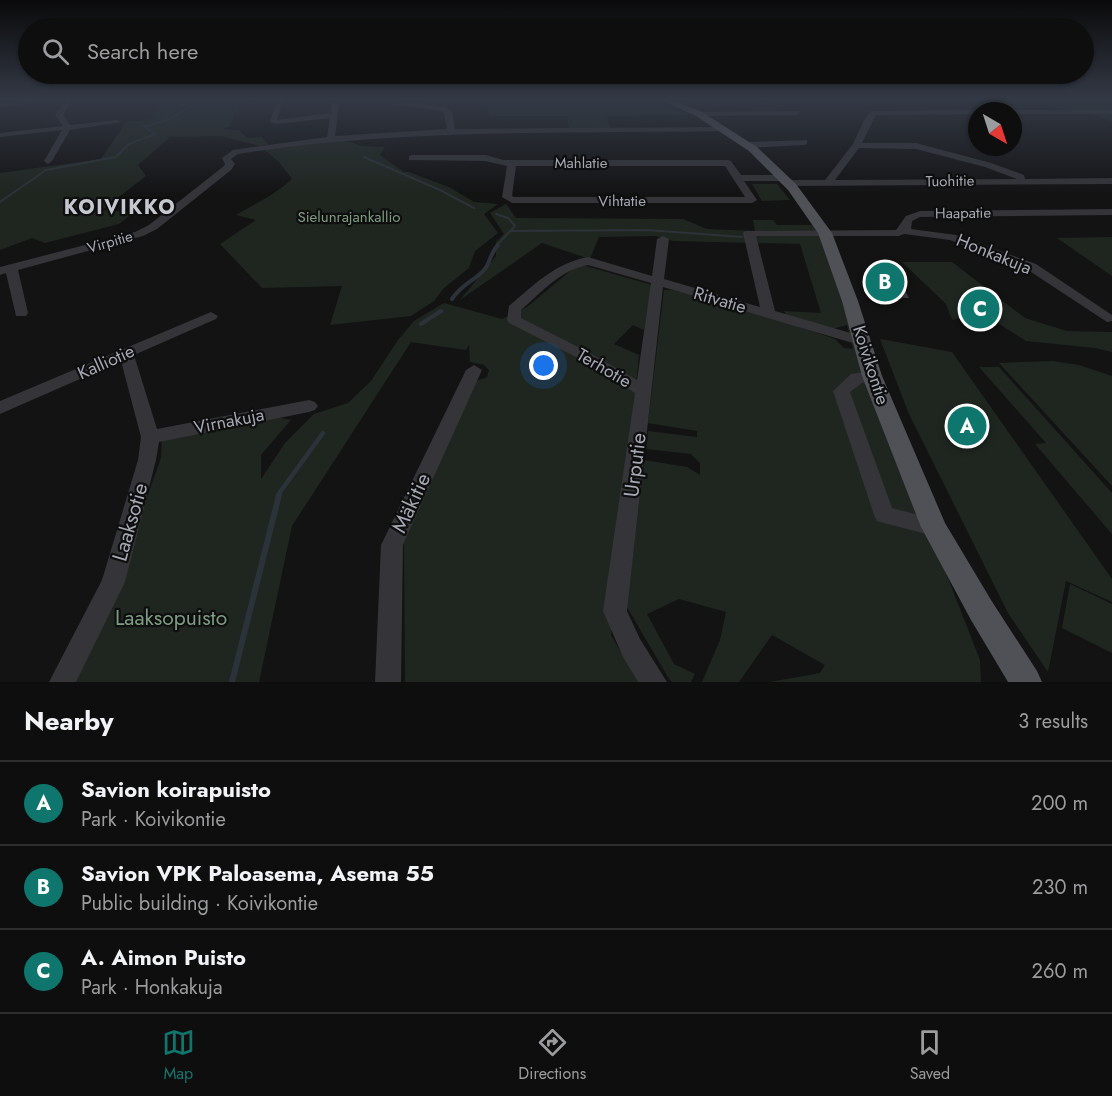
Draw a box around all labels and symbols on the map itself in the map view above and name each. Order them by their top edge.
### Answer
north arrow [968,102,1022,156]
street label: Mahlatie [554,152,608,174]
street label: Tuohitie [925,170,975,192]
street label: Vihtatie [598,190,646,212]
district label: KOIVIKKO [64,193,176,222]
street label: Haapatie [935,202,992,224]
park label: Sielunrajankallio [297,206,401,228]
street label: Virpitie [85,225,136,259]
street label: Honkakuja [952,227,1036,281]
pin: B [866,260,904,304]
street label: Ritvatie [690,280,750,320]
pin: C [960,286,1000,332]
street label: Koivikontie [846,322,896,408]
street label: Kalliotie [73,338,139,386]
street label: Terhotie [572,342,636,394]
your location [529,351,558,380]
street label: Virnakuja [192,401,266,441]
pin: A [948,404,986,448]
street label: Urputie [616,431,654,499]
street label: Mäkitie [384,468,438,538]
street label: Laaksotie [105,479,156,565]
park label: Laaksopuisto [115,603,227,633]

